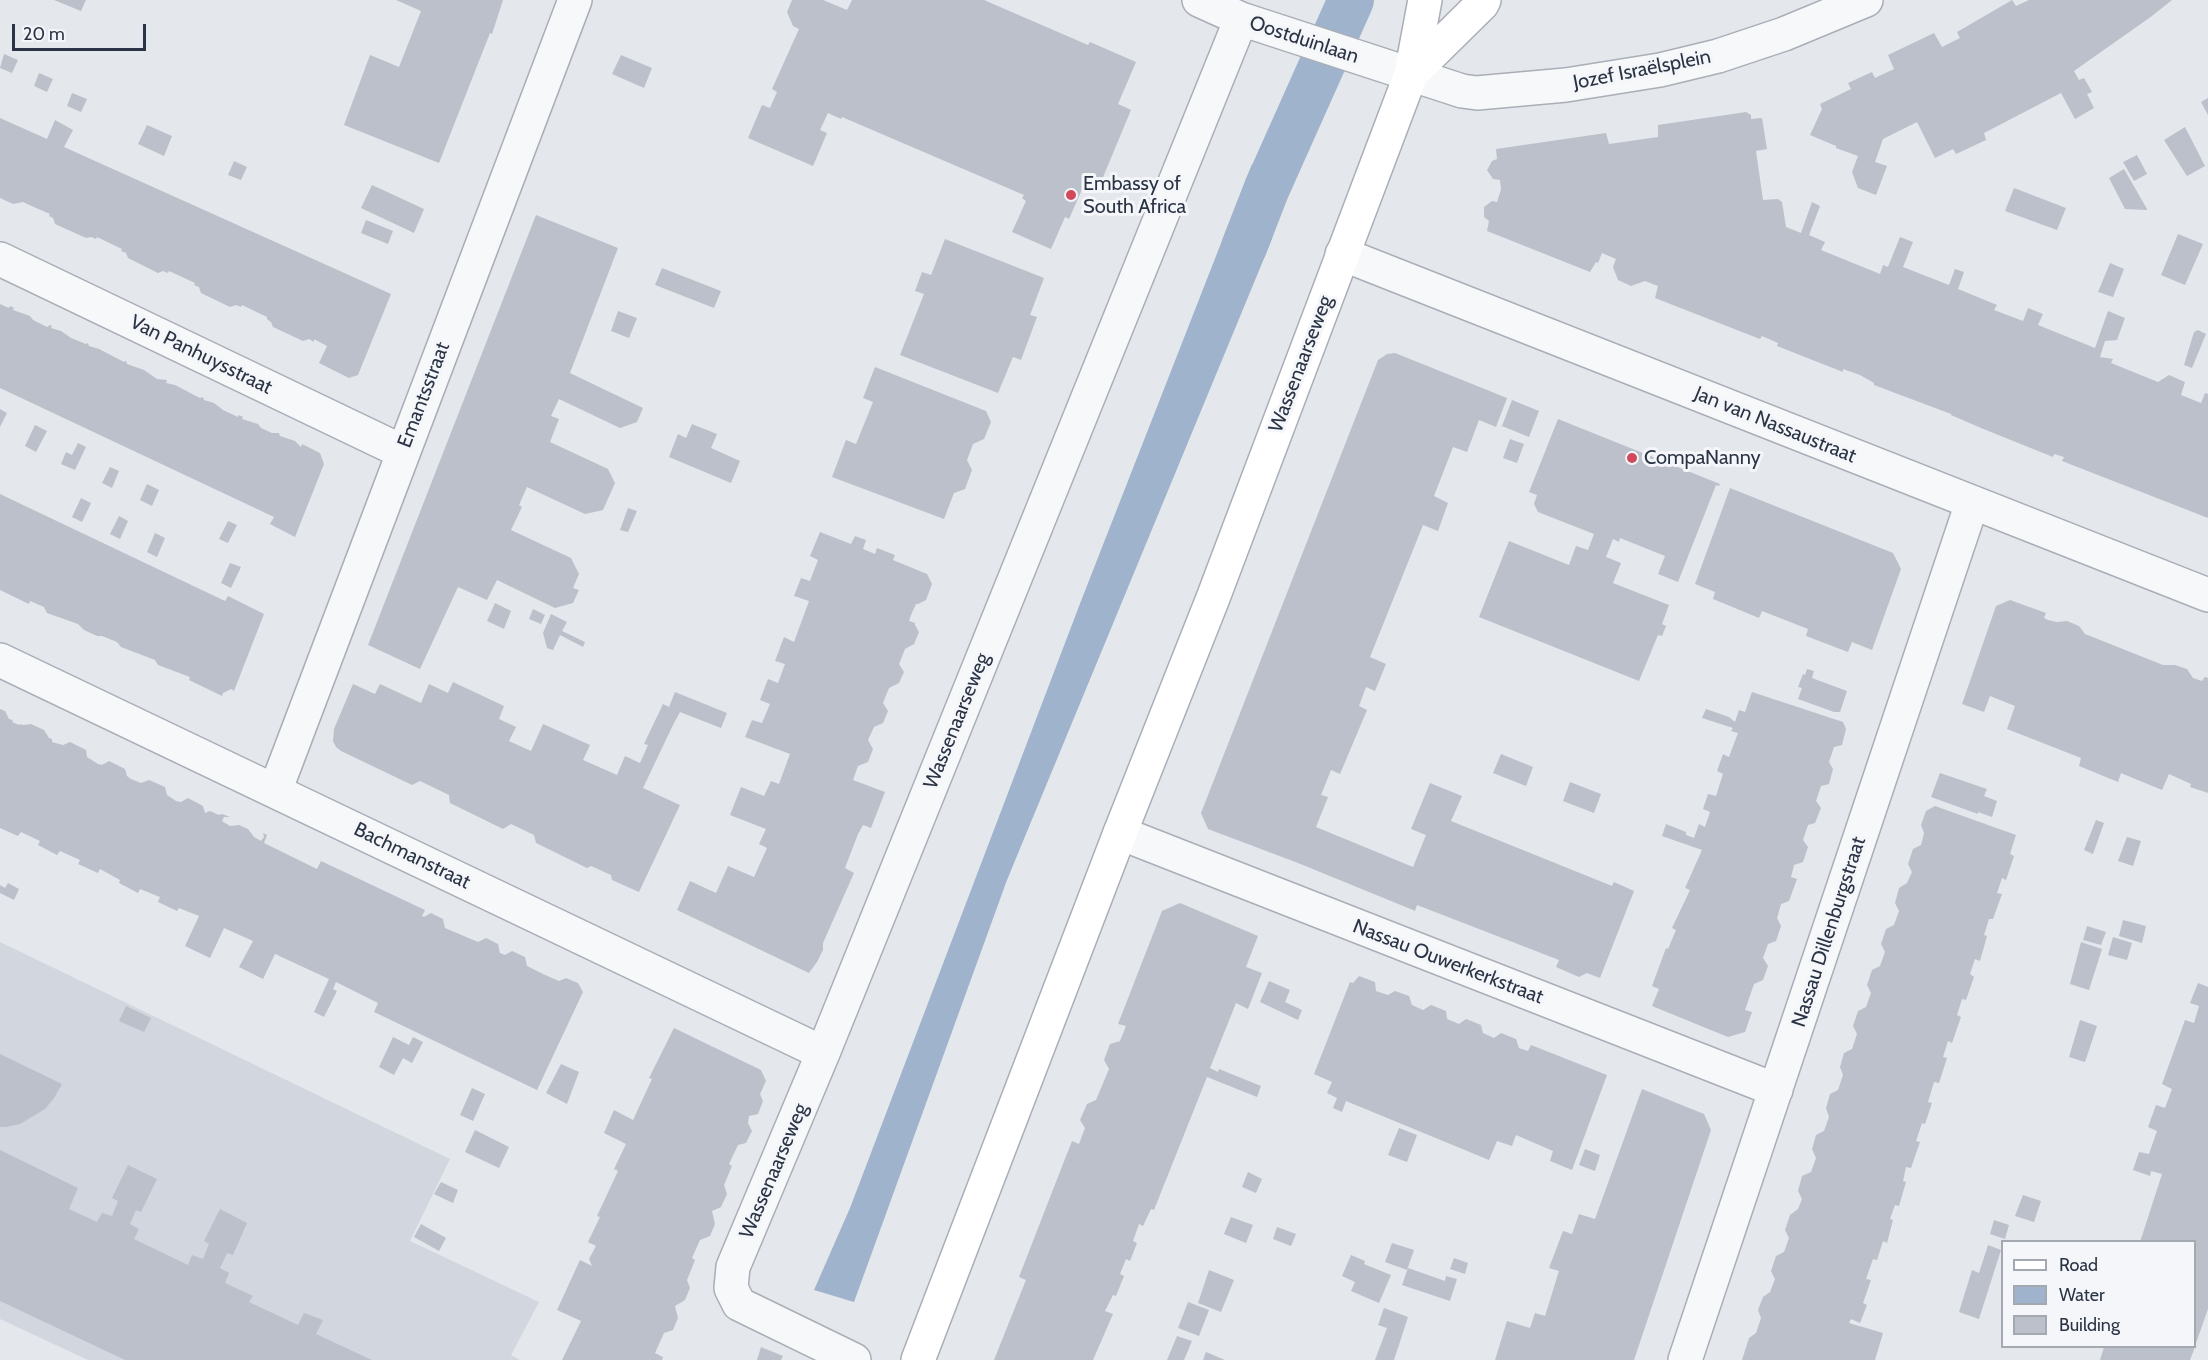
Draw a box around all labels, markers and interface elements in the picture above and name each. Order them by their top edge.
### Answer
street label: Oostduinlaan [1246,11,1362,69]
scale bar [15,12,148,50]
text: 20 m [23,23,65,45]
street label: Jozef Israëlsplein [1571,45,1713,95]
place label: Embassy of South Africa [1083,172,1186,219]
marker: Embassy of South Africa [1064,188,1078,202]
street label: Wassenaarseweg [1264,292,1338,436]
street label: Van Panhuysstraat [126,310,276,400]
street label: Emantsstraat [393,339,455,451]
street label: Jan van Nassaustraat [1691,382,1859,468]
place label: CompaNanny [1644,446,1761,470]
marker: CompaNanny [1625,451,1639,465]
street label: Wassenaarseweg [919,650,995,792]
street label: Bachmanstraat [350,817,474,895]
street label: Nassau Dillenburgstraat [1787,834,1871,1030]
street label: Nassau Ouwerkerkstraat [1349,915,1547,1009]
street label: Wassenaarseweg [735,1100,813,1242]
legend [2001,1240,2196,1348]
text: Road [2059,1254,2098,1276]
text: Water [2059,1284,2105,1306]
text: Building [2059,1314,2120,1336]

